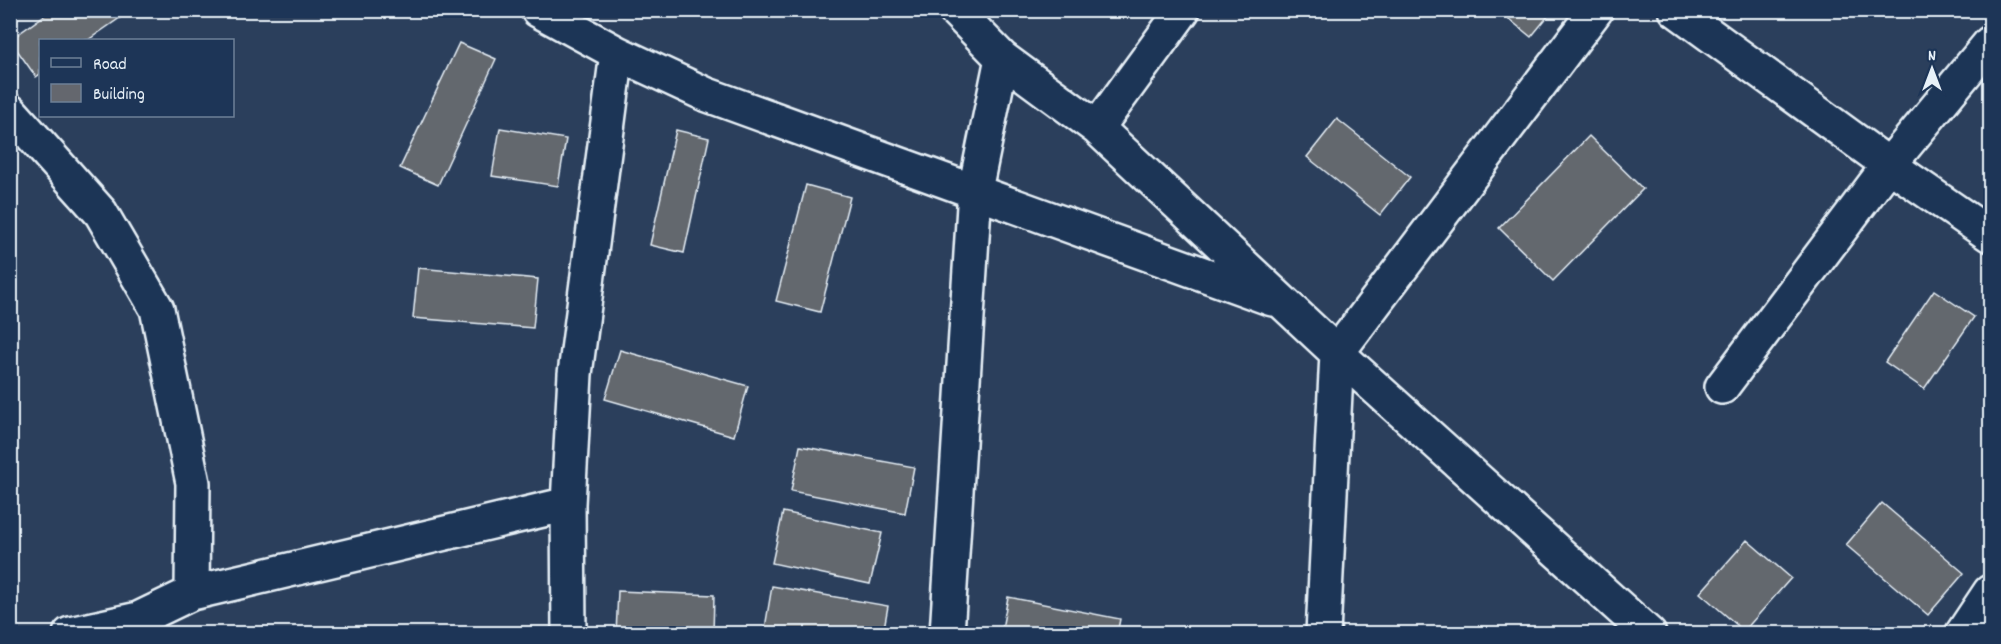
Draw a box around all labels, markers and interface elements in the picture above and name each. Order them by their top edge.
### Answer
legend [39,39,234,117]
north arrow [1902,39,1962,99]
text: N [1928,45,1936,68]
text: Road [93,53,127,78]
text: Building [93,83,145,108]

